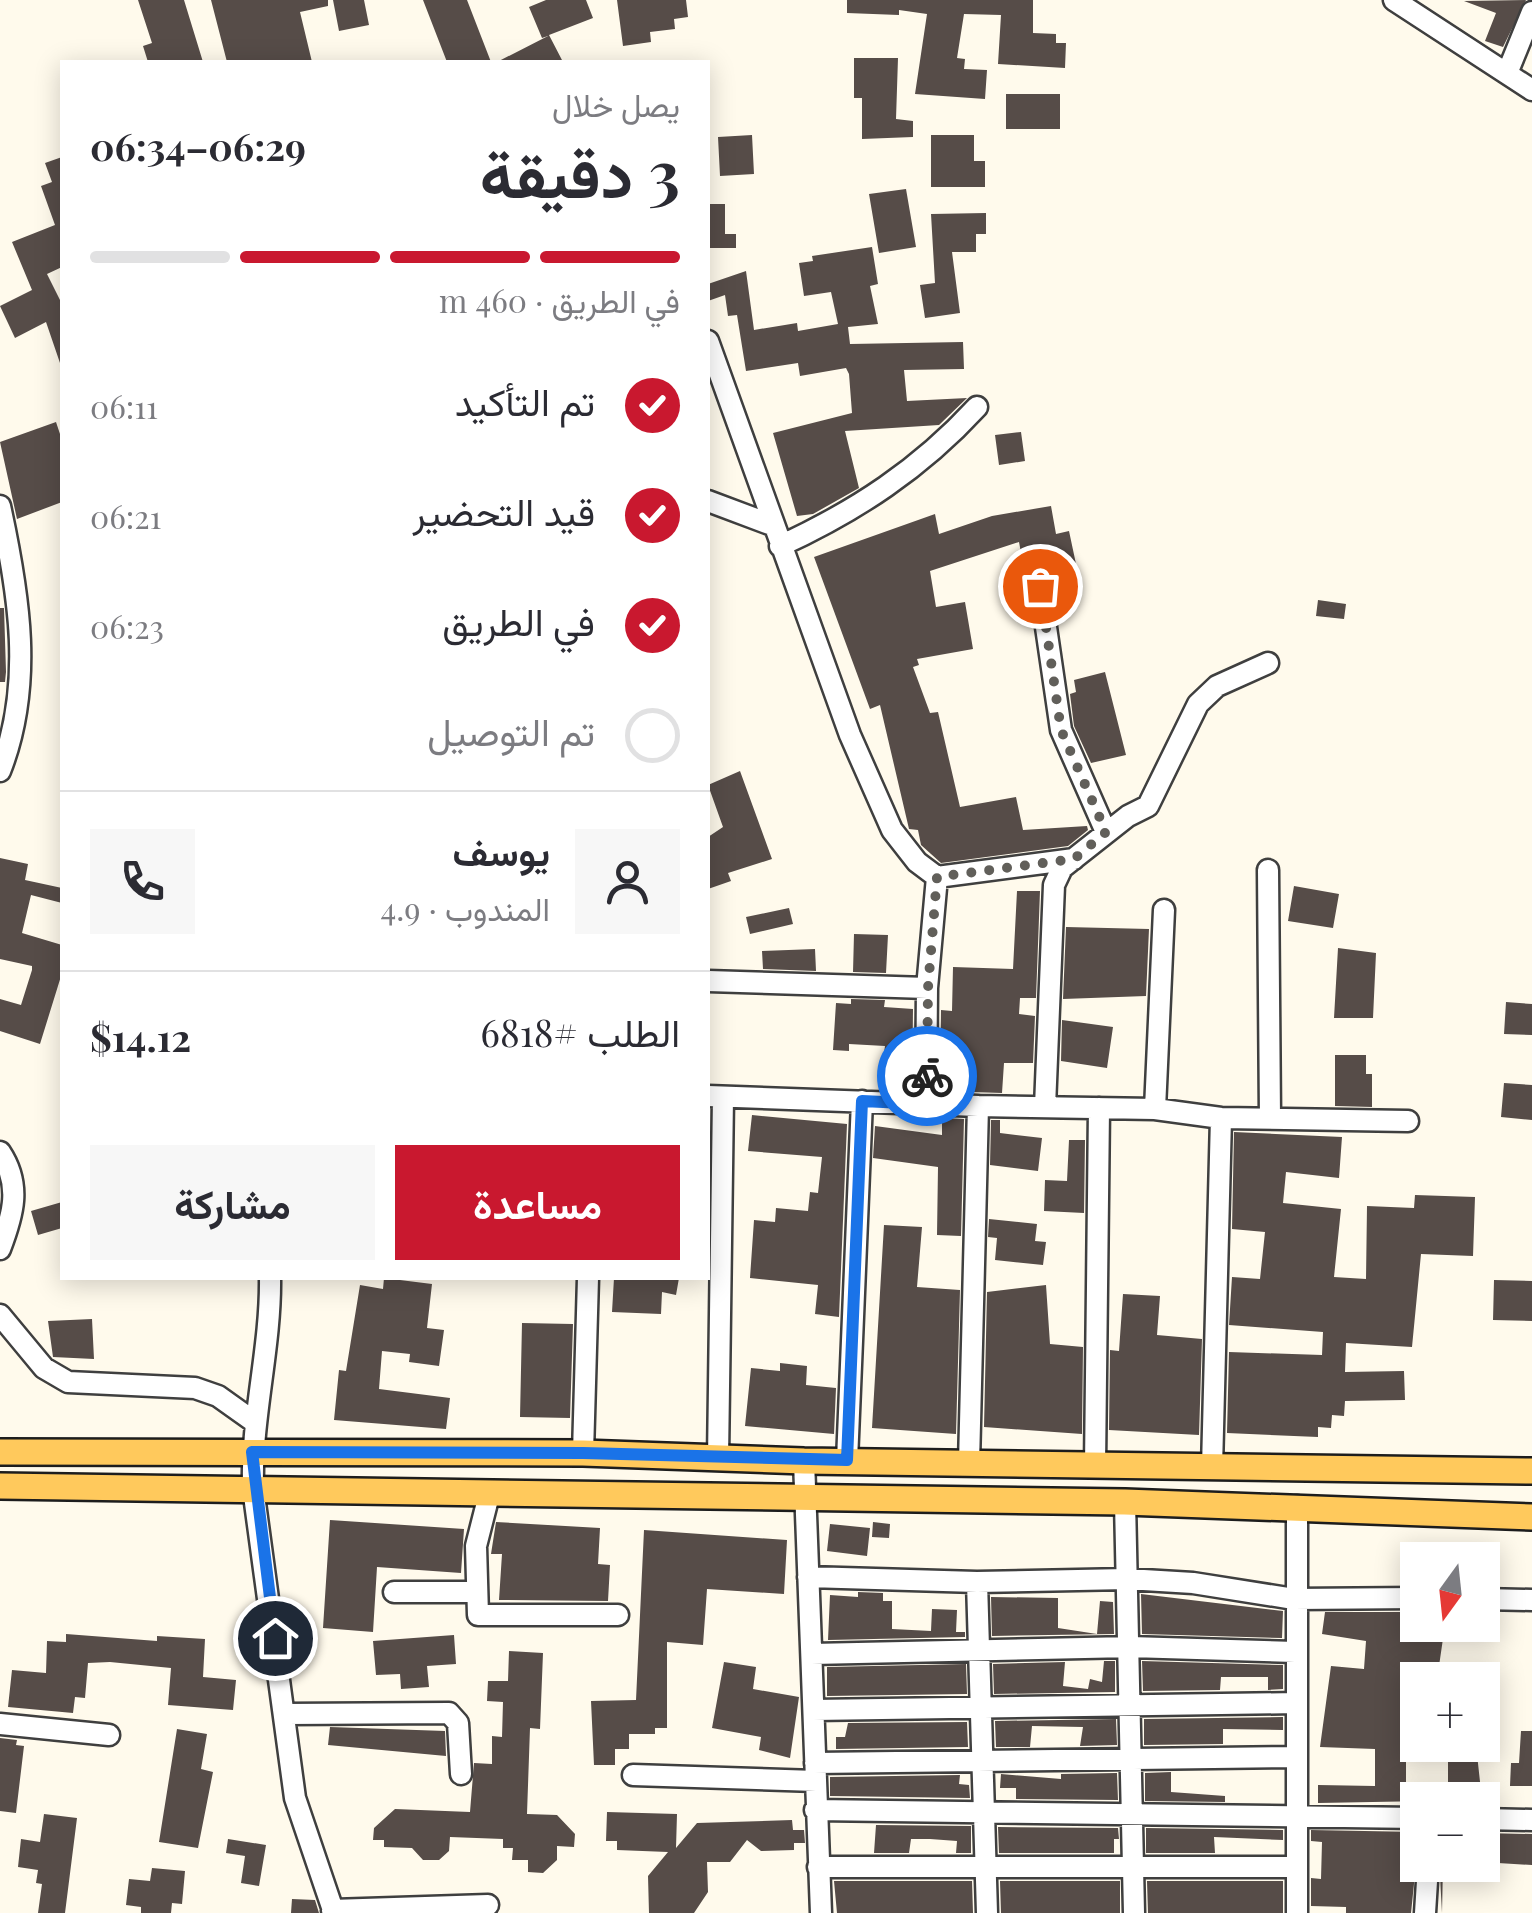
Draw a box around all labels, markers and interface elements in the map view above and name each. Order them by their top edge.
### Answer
text: يصل خلال [552,82,680,125]
text: 06:29–06:34 [90,120,306,171]
text: 3 دقيقة [480,128,680,214]
text: في الطريق · 460 m [439,278,680,321]
text: تم التأكيد [455,375,595,426]
icon: check [625,378,680,433]
text: 06:11 [90,384,158,427]
text: قيد التحضير [412,485,595,536]
icon: check [625,488,680,543]
text: 06:21 [90,494,161,537]
pin [998,544,1083,629]
icon: bag [1013,559,1068,614]
text: في الطريق [442,595,595,646]
icon: check [625,598,680,653]
text: 06:23 [90,604,164,647]
text: تم التوصيل [427,705,595,756]
text: يوسف [453,825,550,876]
button: phone [90,829,195,934]
button: person [575,829,680,934]
text: المندوب · 4.9 [380,886,550,929]
text: الطلب #6818 [480,1006,680,1057]
text: $14.12 [90,1011,191,1062]
courier [877,1026,977,1126]
icon: bike [900,1049,955,1104]
button: مشاركة [90,1145,375,1260]
button: مساعدة [395,1145,680,1260]
north arrow [1400,1542,1500,1642]
map controls [1400,1542,1500,1882]
pin [233,1596,318,1681]
icon: home [248,1611,303,1666]
button: + [1400,1662,1500,1762]
button: − [1400,1782,1500,1882]

